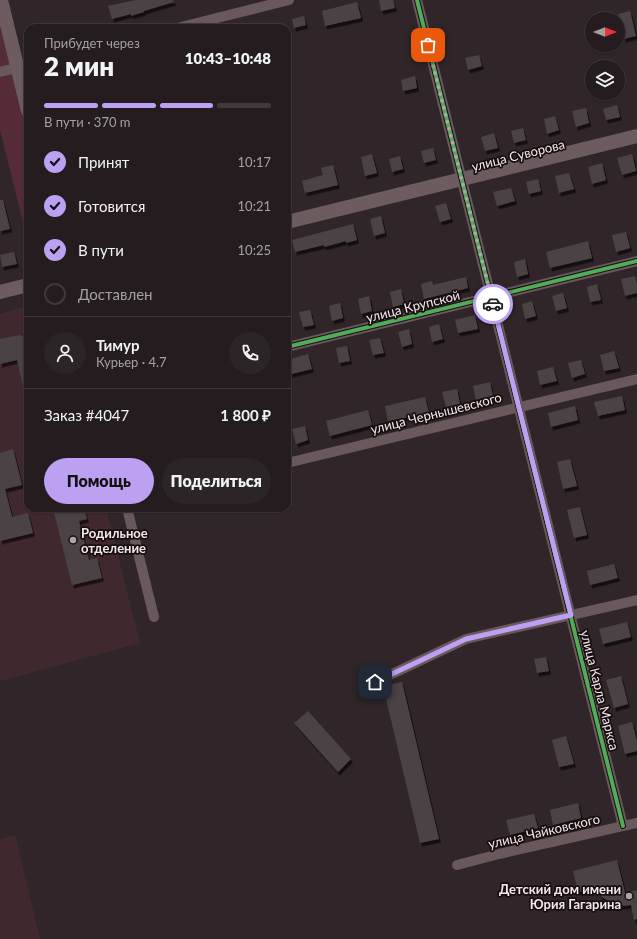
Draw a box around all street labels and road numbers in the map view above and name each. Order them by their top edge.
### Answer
street label: улица Суворова [470,136,566,174]
street label: улица Крупской [364,287,462,325]
street label: улица Чернышевского [369,389,503,437]
street label: улица Карла Маркса [577,628,623,752]
street label: улица Чайковского [487,810,601,852]

